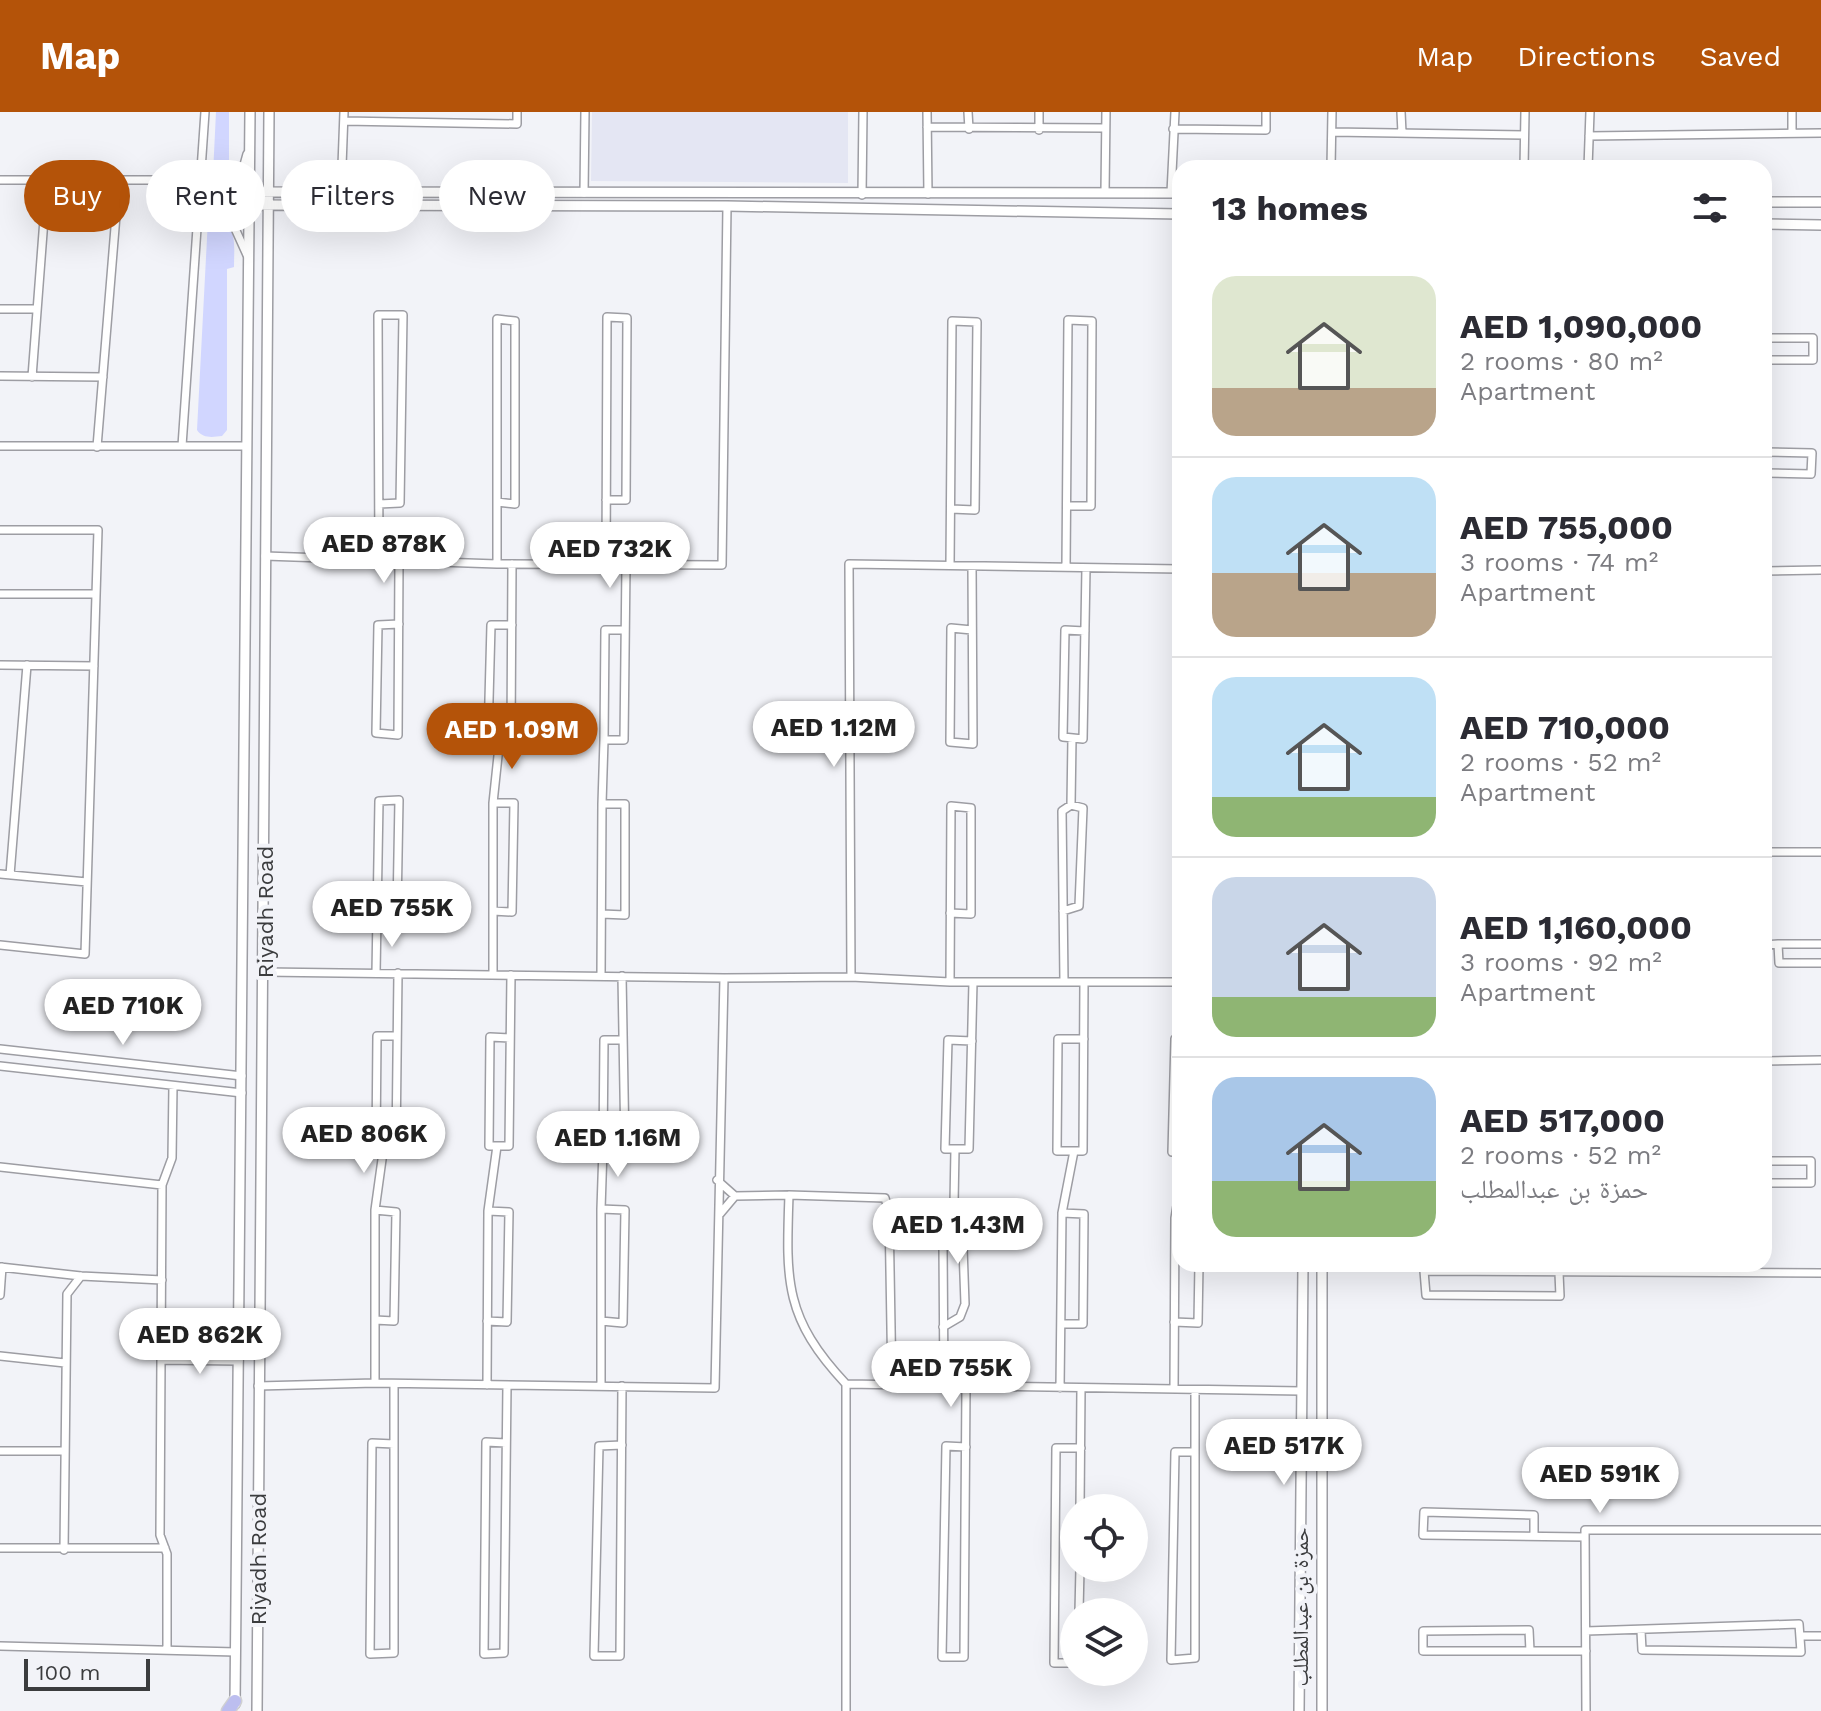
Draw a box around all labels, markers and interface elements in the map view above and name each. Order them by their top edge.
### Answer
text: Map [40,34,120,78]
text: Map [1416,40,1473,73]
text: Directions [1517,40,1656,73]
text: Saved [1700,40,1781,73]
chip: Buy [24,160,130,232]
chip: Rent [146,160,265,232]
chip: Filters [281,160,423,232]
chip: New [439,160,555,232]
icon: filters [1688,186,1732,230]
text: 13 homes [1212,188,1368,228]
text: AED 1,090,000 [1460,306,1702,346]
icon: home [1276,308,1372,404]
text: 2 rooms · 80 m² [1460,346,1663,376]
text: Apartment [1460,376,1596,406]
text: AED 755,000 [1460,507,1673,547]
icon: home [1276,509,1372,605]
pin: AED 878K [301,517,467,585]
pin: AED 732K [527,522,693,590]
text: AED 878K [321,528,447,558]
text: AED 732K [548,533,672,563]
text: 3 rooms · 74 m² [1460,547,1658,577]
text: Apartment [1460,577,1596,607]
pin: AED 1.12M [742,701,926,769]
pin: AED 1.09M [420,703,604,771]
text: AED 710,000 [1460,707,1670,747]
icon: home [1276,709,1372,805]
text: AED 1.12M [771,712,897,742]
text: AED 1.09M [445,714,579,744]
text: 2 rooms · 52 m² [1460,747,1661,777]
text: Apartment [1460,777,1596,807]
street label: Riyadh Road [253,846,278,978]
pin: AED 755K [309,881,475,949]
text: AED 755K [330,892,454,922]
text: AED 1,160,000 [1460,907,1692,947]
icon: home [1276,909,1372,1005]
text: 3 rooms · 92 m² [1460,947,1662,977]
text: Apartment [1460,977,1596,1007]
pin: AED 710K [40,979,206,1047]
text: AED 710K [62,990,184,1020]
text: AED 517,000 [1460,1100,1665,1140]
pin: AED 806K [281,1107,447,1175]
icon: home [1276,1109,1372,1205]
pin: AED 1.16M [526,1111,710,1179]
text: AED 806K [300,1118,428,1148]
text: AED 1.16M [555,1122,681,1152]
text: 2 rooms · 52 m² [1460,1140,1661,1170]
text: حمزة بن عبدالمطلب [1460,1174,1648,1204]
pin: AED 1.43M [866,1198,1050,1266]
text: AED 1.43M [891,1209,1025,1239]
pin: AED 862K [117,1308,283,1376]
text: AED 862K [137,1319,263,1349]
pin: AED 755K [868,1341,1034,1409]
text: AED 755K [889,1352,1013,1382]
pin: AED 517K [1201,1419,1367,1487]
text: AED 517K [1224,1430,1344,1460]
pin: AED 591K [1517,1447,1683,1515]
text: AED 591K [1540,1458,1660,1488]
street label: Riyadh Road [246,1493,271,1625]
map controls [1060,1494,1148,1686]
button: locate [1060,1494,1148,1582]
street label: حمزة بن عبدالمطلب [1288,1527,1314,1687]
button: layers [1060,1598,1148,1686]
scale bar [24,1655,150,1691]
text: 100 m [36,1660,100,1685]

